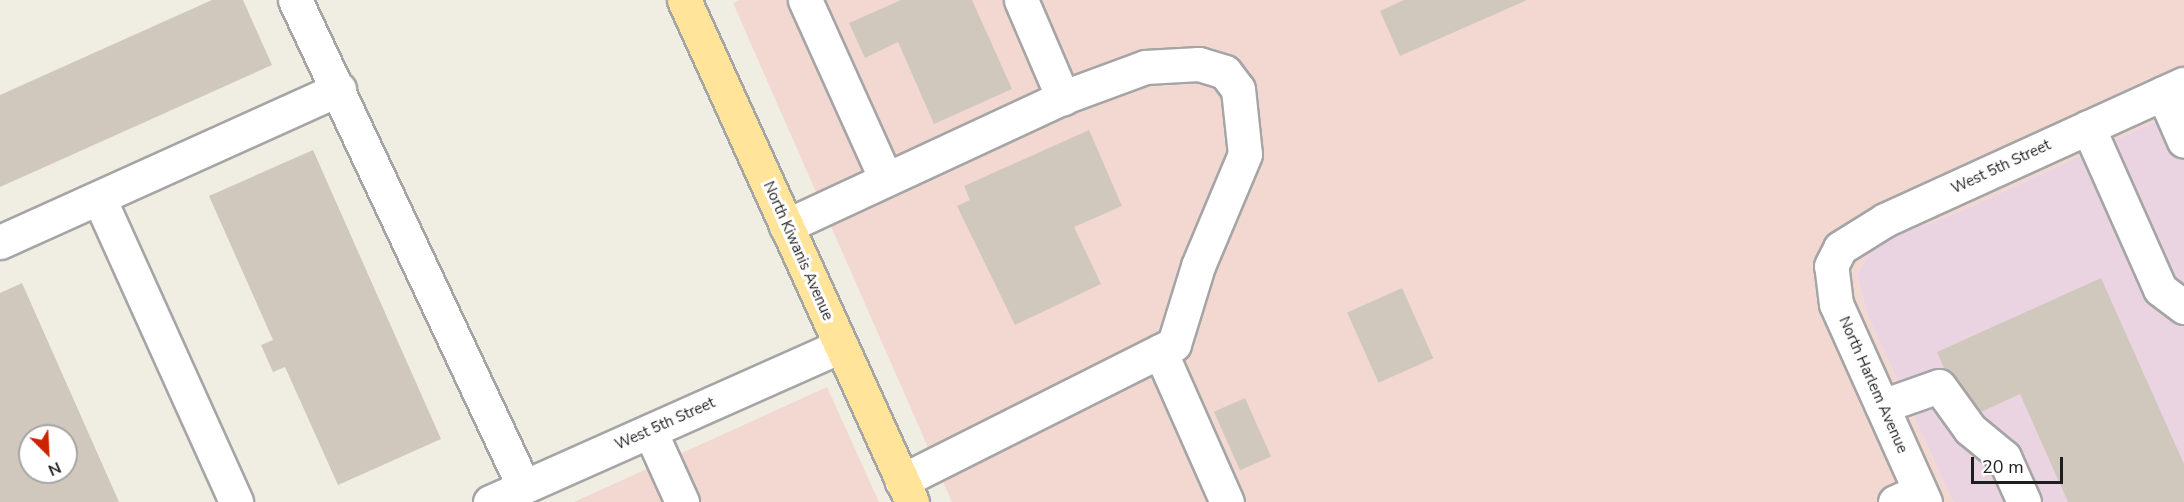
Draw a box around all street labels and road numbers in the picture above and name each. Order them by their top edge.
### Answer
street label: West 5th Street [1949,136,2053,198]
street label: North Kiwanis Avenue [759,179,837,323]
street label: North Harlem Avenue [1835,314,1911,456]
street label: West 5th Street [612,394,718,454]

